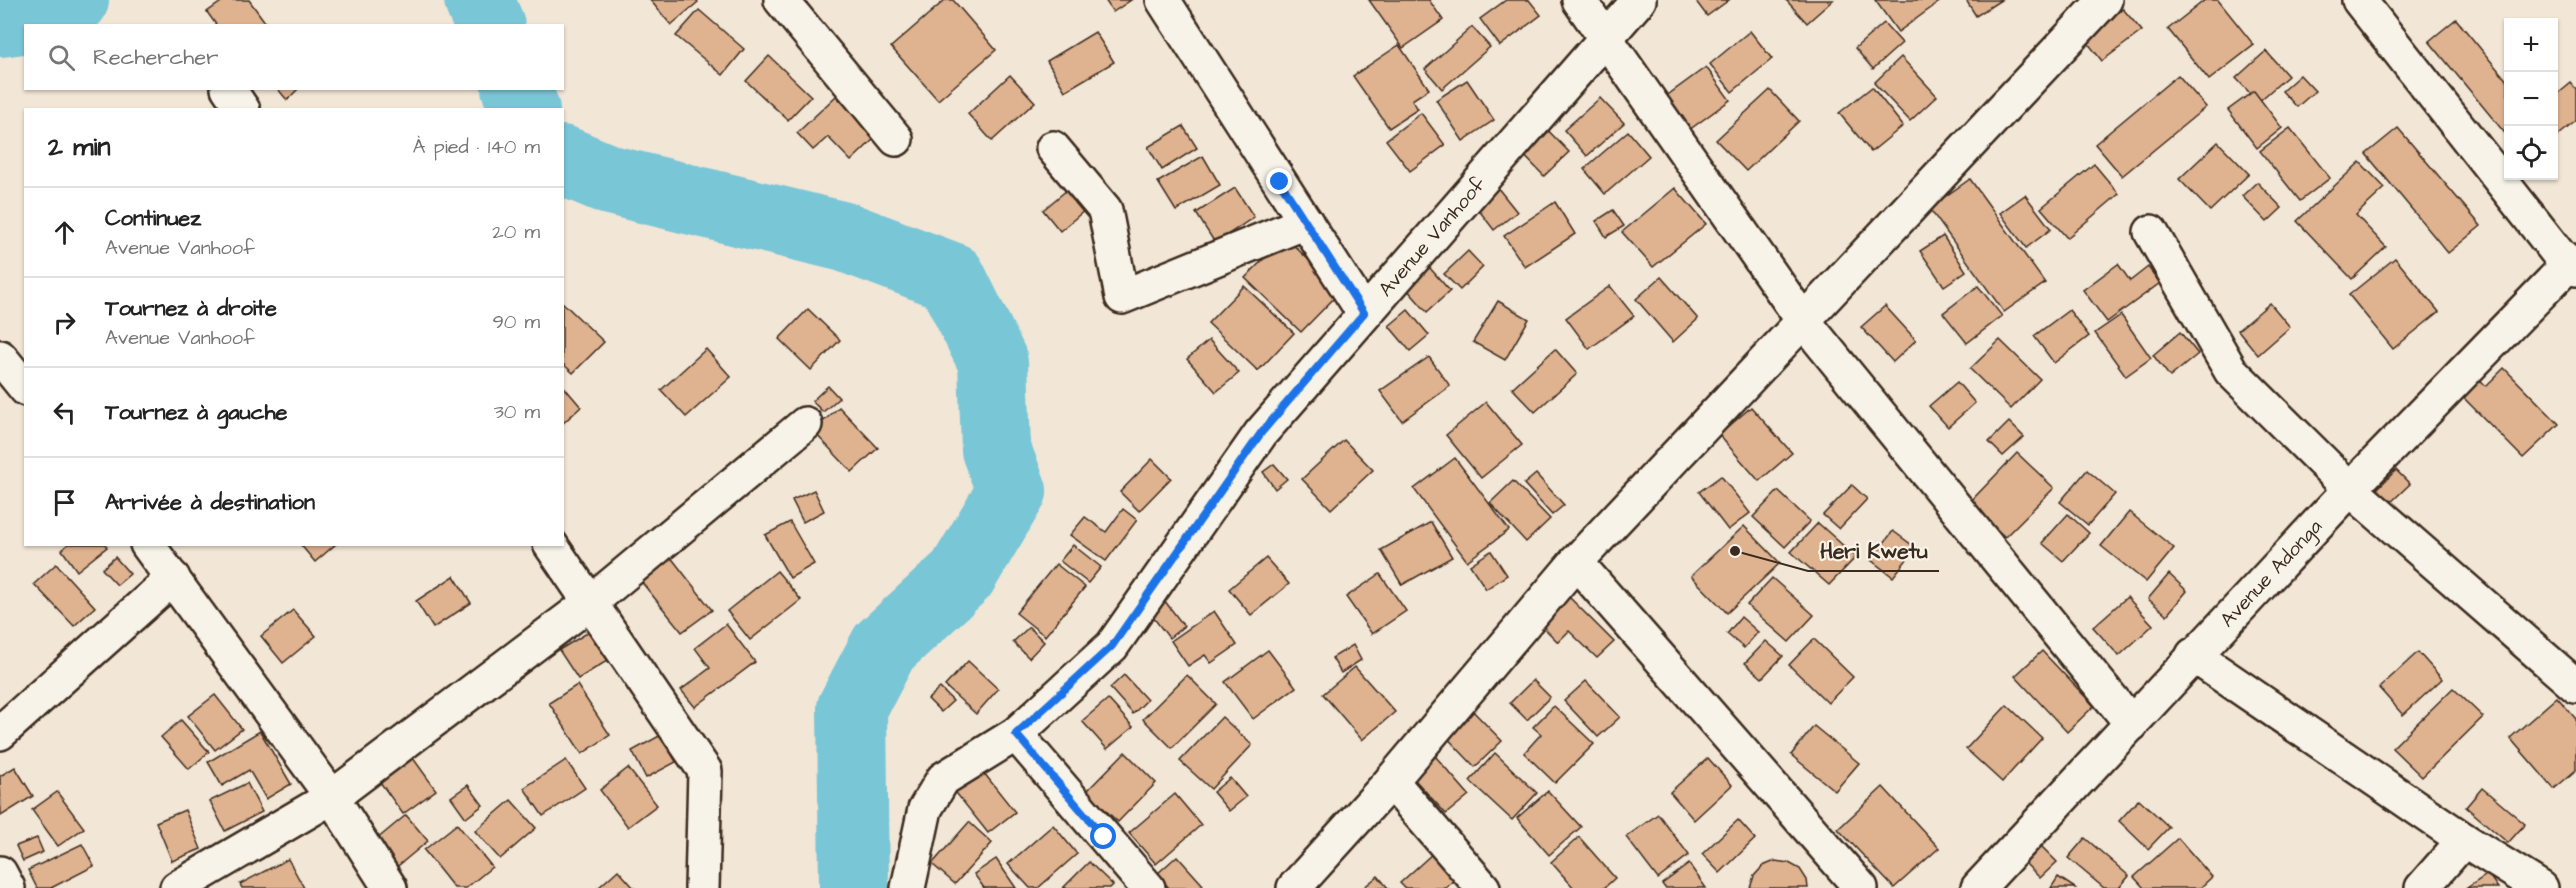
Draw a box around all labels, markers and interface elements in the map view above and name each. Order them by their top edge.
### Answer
map controls [2504,18,2558,180]
button: + [2504,18,2558,72]
search box [24,24,564,90]
icon: search [45,41,78,74]
text: Rechercher [93,42,218,73]
button: − [2504,72,2558,126]
button: locate [2504,126,2558,180]
text: 2 min [48,129,110,165]
text: À pied · 140 m [413,133,540,161]
route end [1266,168,1292,194]
street label: Avenue Vanhoof [1372,171,1492,303]
text: Continuez [105,203,201,234]
icon: ahead [48,216,81,249]
text: 20 m [492,218,540,246]
text: Avenue Vanhoof [105,234,255,262]
text: Tournez à droite [105,293,277,324]
icon: right [48,306,81,339]
text: 90 m [492,308,540,336]
text: Avenue Vanhoof [105,324,255,352]
icon: left [48,396,81,429]
text: Tournez à gauche [105,397,287,428]
text: 30 m [494,398,540,426]
icon: arrive [48,486,81,519]
text: Arrivée à destination [105,487,315,518]
street label: Avenue Adonga [2214,514,2328,633]
callout: Heri Kwetu [1808,532,1939,571]
text: Heri Kwetu [1820,537,1928,566]
route start [1090,823,1116,849]

